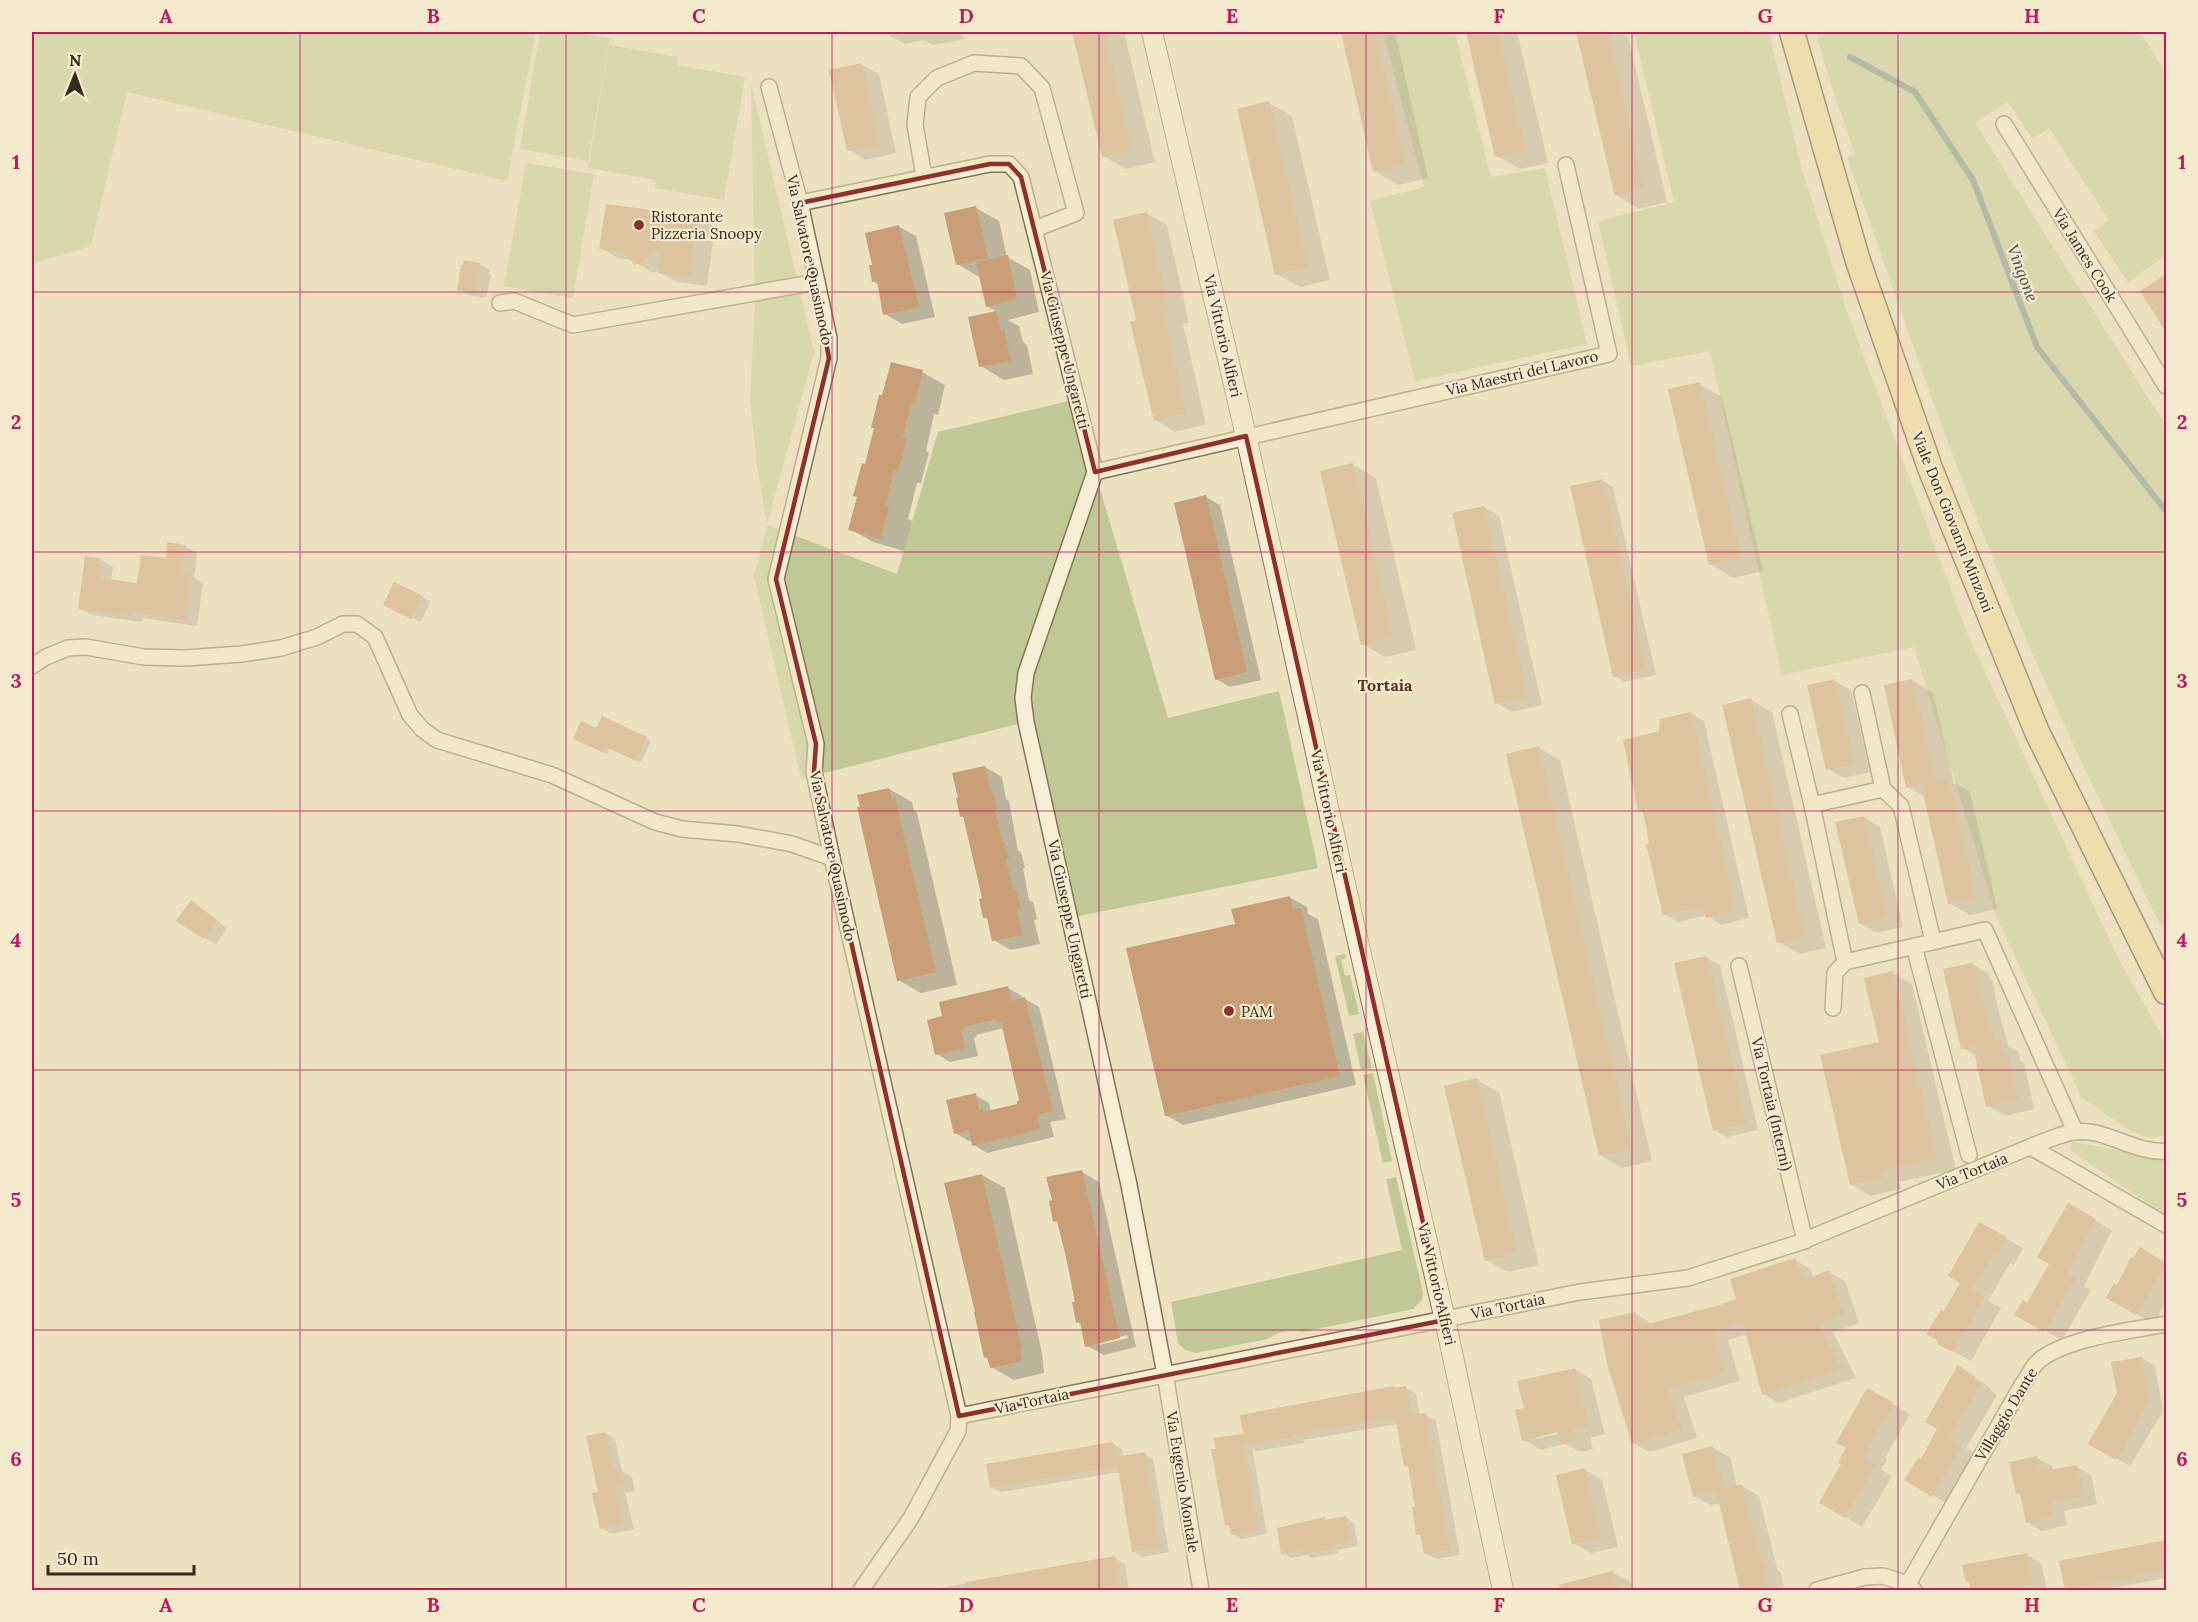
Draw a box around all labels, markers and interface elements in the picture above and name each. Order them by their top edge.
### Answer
text: A [159,3,173,28]
text: B [426,3,440,28]
text: C [692,3,706,28]
text: D [958,3,974,28]
text: E [1226,3,1238,28]
text: F [1493,3,1505,28]
text: G [1757,3,1773,28]
text: H [2024,3,2040,28]
north arrow [45,45,105,105]
text: N [69,50,82,70]
text: 1 [12,149,20,174]
text: 1 [2178,149,2186,174]
street label: Via Salvatore Quasimodo [782,172,837,347]
street label: Via James Cook [2048,204,2121,305]
place label: Ristorante Pizzeria Snoopy [651,207,762,243]
marker: Ristorante Pizzeria Snoopy [632,218,646,232]
water label: Vingone [2003,242,2043,305]
street label: Via Giuseppe Ungaretti [1036,268,1094,431]
street label: Via Vittorio Alfieri [1199,272,1246,399]
street label: Via Maestri del Lavoro [1443,346,1600,400]
text: 2 [11,409,21,434]
text: 2 [2177,409,2187,434]
street label: Viale Don Giovanni Minzoni [1908,428,1998,615]
text: 3 [10,668,22,693]
text: 3 [2176,668,2188,693]
district label: Tortaia [1358,675,1413,695]
street label: Via Vittorio Alfieri [1306,747,1351,874]
street label: Via Salvatore Quasimodo [805,768,860,943]
street label: Via Giuseppe Ungaretti [1044,837,1096,1000]
text: 4 [11,927,22,952]
text: 4 [2177,927,2188,952]
place label: PAM [1241,1002,1273,1021]
marker: PAM [1222,1004,1236,1018]
street label: Via Tortaia (Interni) [1746,1035,1797,1173]
street label: Via Tortaia [1933,1148,2011,1194]
text: 5 [11,1187,22,1212]
text: 5 [2177,1187,2188,1212]
street label: Via Vittorio Alfieri [1413,1220,1460,1347]
street label: Via Tortaia [1468,1289,1547,1323]
street label: Villaggio Dante [1970,1364,2041,1465]
street label: Via Tortaia [992,1384,1071,1418]
street label: Via Eugenio Montale [1162,1409,1204,1554]
text: 6 [10,1446,22,1471]
text: 6 [2176,1446,2188,1471]
scale bar [48,1538,194,1576]
text: 50 m [57,1547,99,1570]
text: A [159,1592,173,1617]
text: B [426,1592,440,1617]
text: C [692,1592,706,1617]
text: D [958,1592,974,1617]
text: E [1226,1592,1238,1617]
text: F [1493,1592,1505,1617]
text: G [1757,1592,1773,1617]
text: H [2024,1592,2040,1617]

